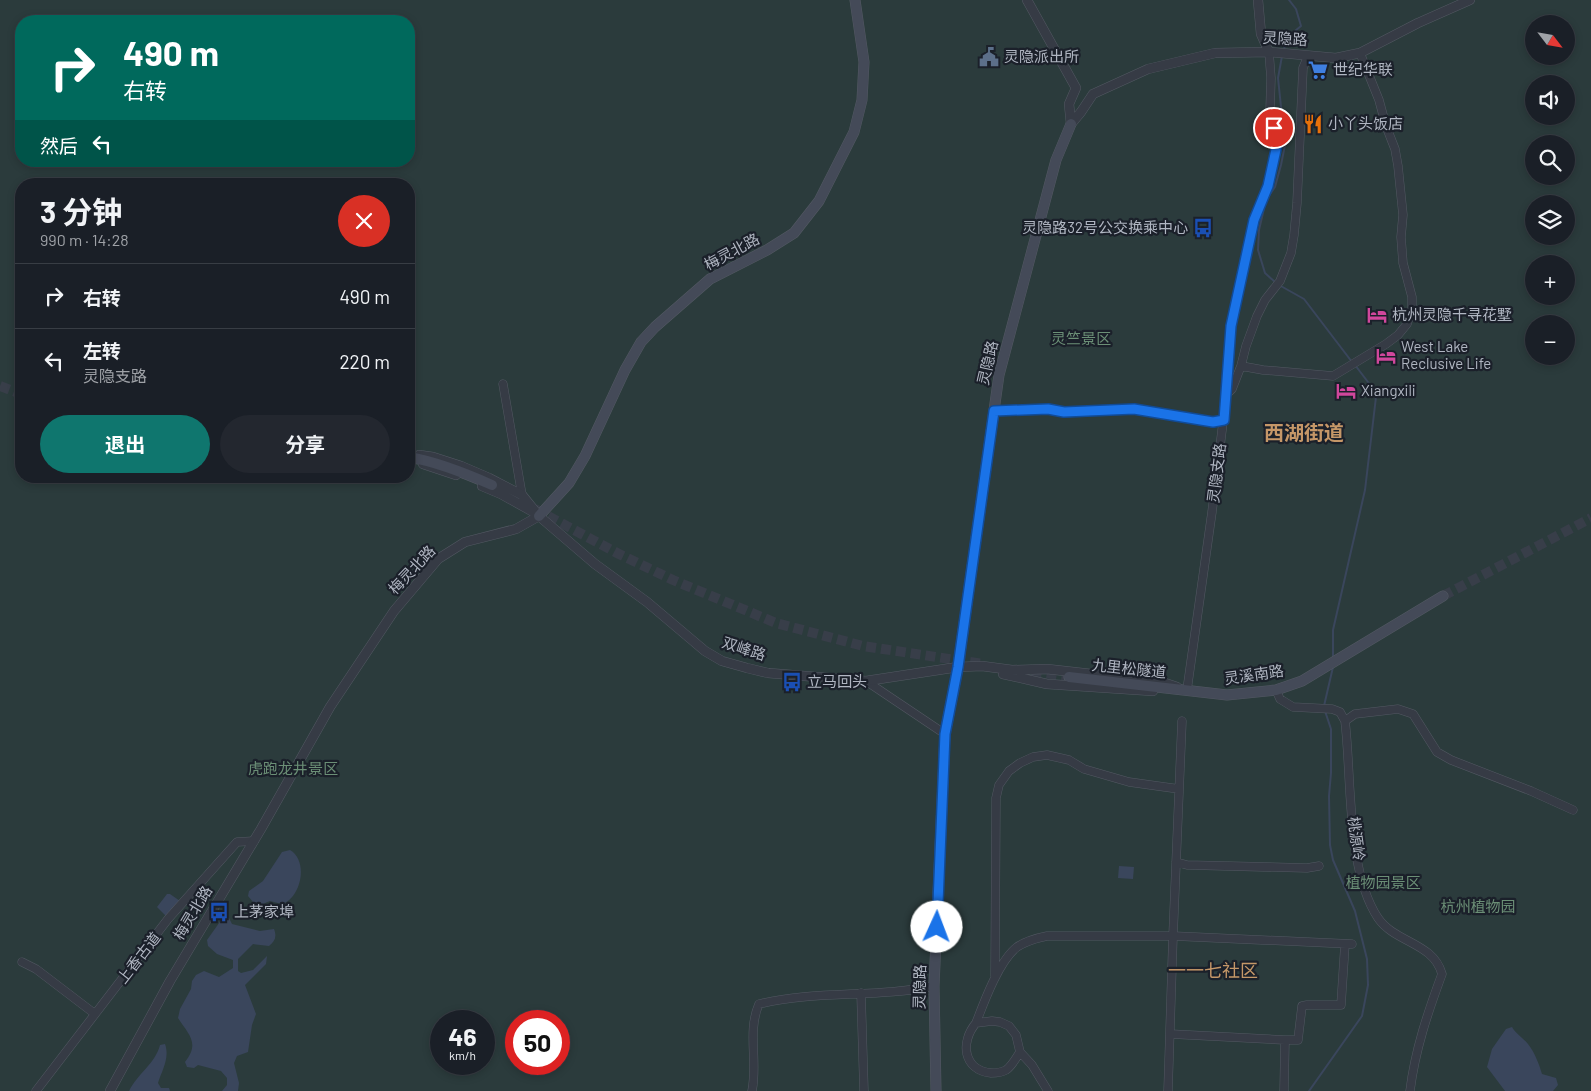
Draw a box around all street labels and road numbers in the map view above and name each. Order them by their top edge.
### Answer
street label: 灵隐路 [1262,28,1308,48]
street label: 梅灵北路 [701,229,762,273]
street label: 灵隐路 [973,339,1001,387]
street label: 灵隐支路 [1203,442,1229,504]
street label: 梅灵北路 [384,541,438,597]
street label: 双峰路 [720,633,768,664]
street label: 九里松隧道 [1091,655,1167,681]
street label: 灵溪南路 [1223,661,1285,687]
street label: 桃源岭 [1345,815,1369,862]
street label: 梅灵北路 [169,882,215,943]
street label: 上香古道 [113,928,164,987]
street label: 灵隐路 [910,964,928,1010]

